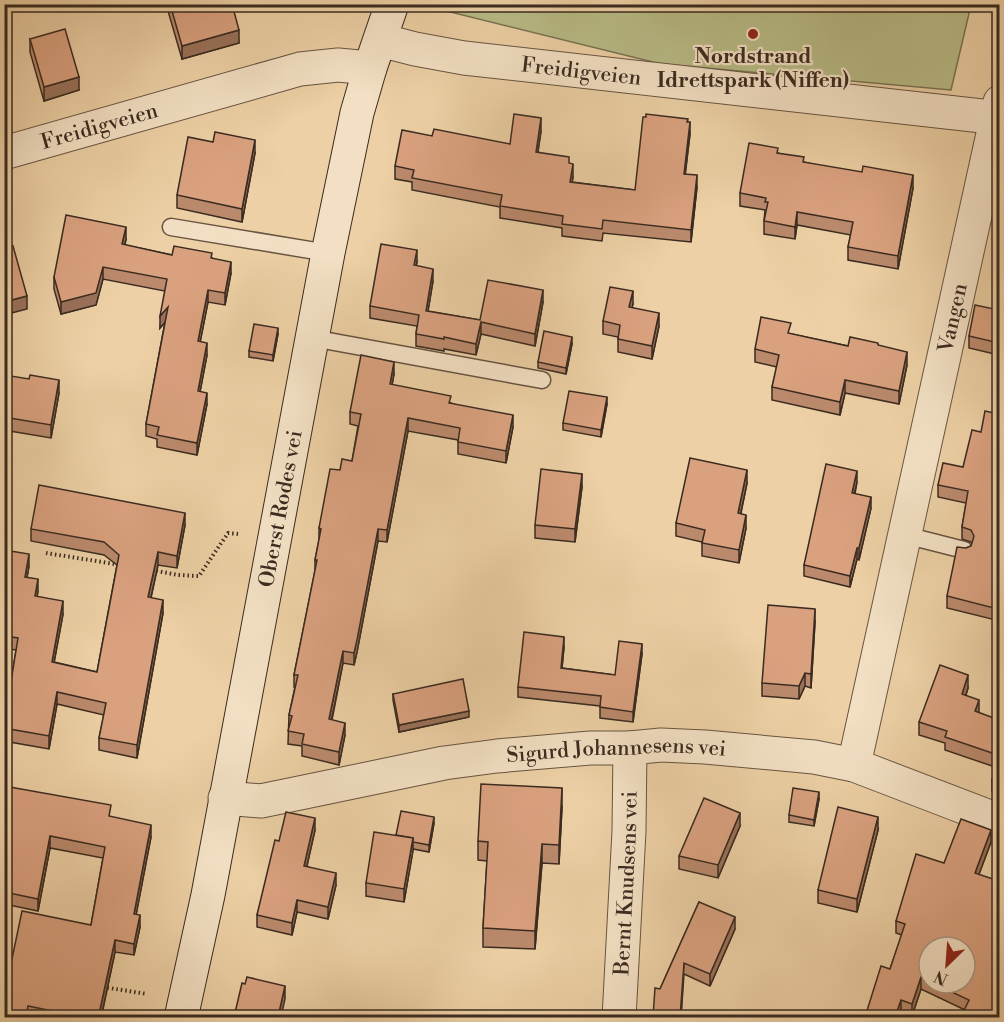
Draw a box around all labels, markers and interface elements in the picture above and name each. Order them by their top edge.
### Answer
marker: Nordstrand Idrettspark (Niffen) [746,27,760,41]
place label: Nordstrand Idrettspark (Niffen) [657,44,849,94]
street label: Freidigveien [520,52,643,92]
street label: Freidigveien [38,98,162,156]
street label: Vangen [933,280,974,356]
street label: Oberst Rodes vei [254,428,309,589]
street label: Sigurd Johannesens vei [505,733,727,769]
street label: Bernt Knudsens vei [609,791,643,977]
north arrow [917,935,977,995]
text: N [931,966,951,989]

